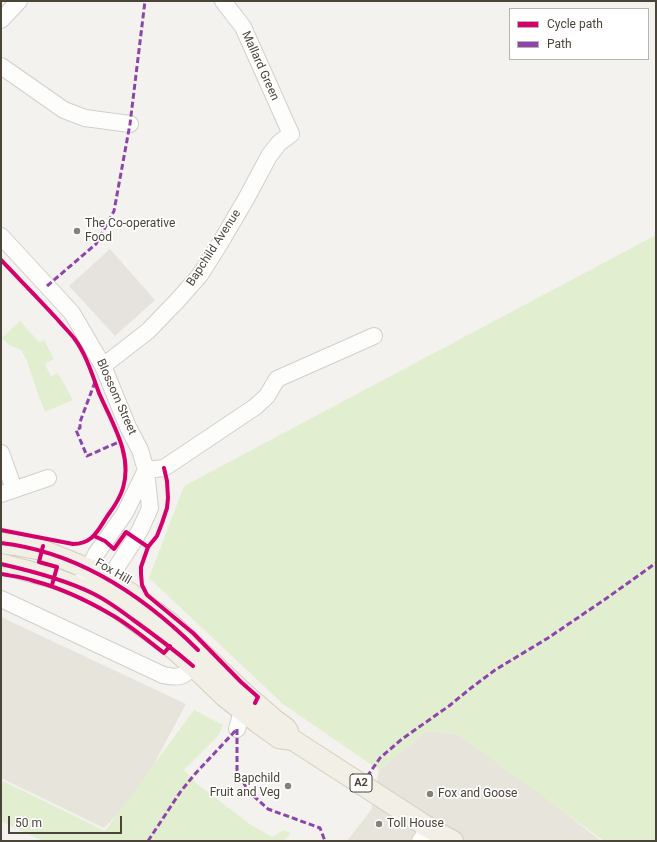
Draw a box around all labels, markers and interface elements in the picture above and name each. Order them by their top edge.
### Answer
legend [509,8,649,60]
text: Cycle path [547,17,603,31]
street label: Mallard Green [238,29,282,103]
text: Path [547,37,572,51]
street label: Bapchild Avenue [184,207,244,289]
place label: The Co-operative Food [85,217,175,245]
marker: The Co-operative Food [72,226,82,236]
street label: Blossom Street [93,357,139,437]
street label: Fox Hill [92,556,134,588]
place label: Bapchild Fruit and Veg [210,772,280,800]
road number: A2 [350,774,372,792]
marker: Bapchild Fruit and Veg [283,781,293,791]
place label: Fox and Goose [438,787,517,801]
marker: Fox and Goose [425,789,435,799]
scale bar [10,808,124,834]
text: 50 m [15,816,42,830]
place label: Toll House [387,817,444,831]
marker: Toll House [374,819,384,829]

